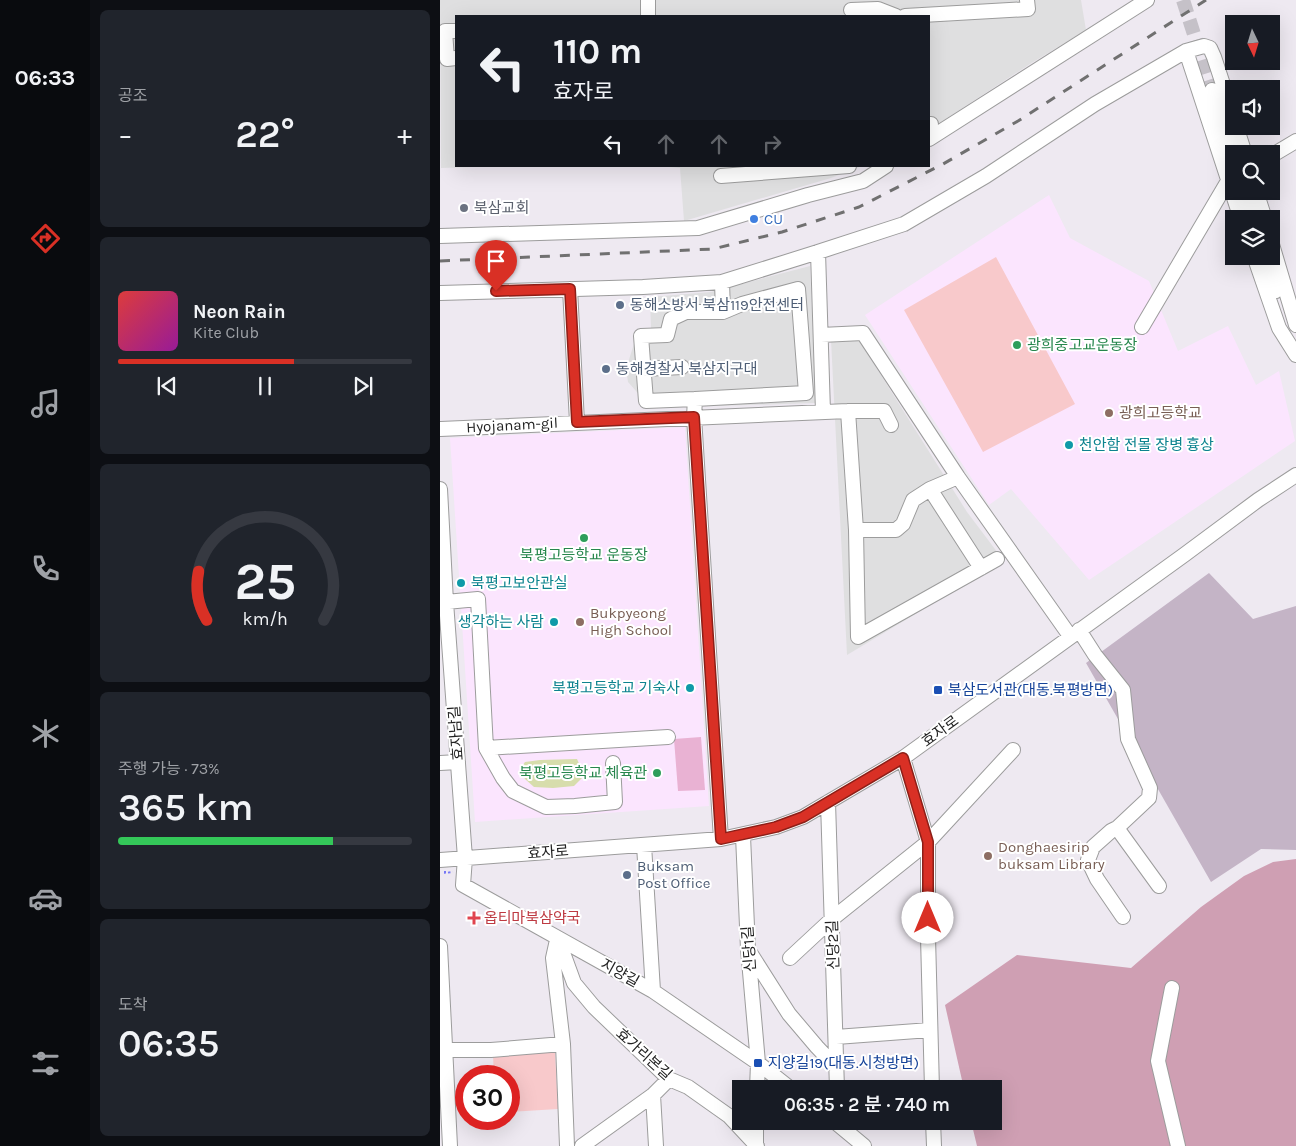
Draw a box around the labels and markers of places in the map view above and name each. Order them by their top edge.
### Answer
place label: 북삼교회 [474,199,529,217]
marker: 북삼교회 [458,202,470,214]
place label: CU [764,210,783,228]
marker: CU [748,213,760,225]
pin [475,240,517,291]
place label: 동해소방서 북삼119안전센터 [630,296,804,314]
marker: 동해소방서 북삼119안전센터 [614,299,626,311]
place label: 광희중고교운동장 [1027,336,1138,354]
marker: 광희중고교운동장 [1011,339,1023,351]
place label: 동해경찰서 북삼지구대 [616,360,758,378]
marker: 동해경찰서 북삼지구대 [600,363,612,375]
place label: 광희고등학교 [1119,404,1202,422]
marker: 광희고등학교 [1103,407,1115,419]
place label: 천안함 전몰 장병 흉상 [1079,436,1214,454]
marker: 천안함 전몰 장병 흉상 [1063,439,1075,451]
marker: 북평고등학교 운동장 [578,532,590,544]
place label: 북평고등학교 운동장 [520,546,648,564]
place label: 북평고보안관실 [471,574,568,592]
marker: 북평고보안관실 [455,577,467,589]
place label: Bukpyeong High School [590,604,672,639]
place label: 생각하는 사람 [458,613,544,631]
marker: 생각하는 사람 [548,616,560,628]
marker: Bukpyeong High School [574,616,586,628]
place label: 북평고등학교 기숙사 [552,679,680,697]
place label: 북삼도서관(대동.북평방면) [948,681,1113,699]
marker: 북평고등학교 기숙사 [684,682,696,694]
marker: 북삼도서관(대동.북평방면) [932,684,944,696]
place label: 북평고등학교 체육관 [519,764,647,782]
marker: 북평고등학교 체육관 [651,767,663,779]
place label: Donghaesirip buksam Library [998,838,1105,873]
marker: Donghaesirip buksam Library [982,850,994,862]
place label: Buksam Post Office [637,857,710,892]
marker: Buksam Post Office [621,869,633,881]
place label: 옵티마북삼약국 [484,909,581,927]
marker: 옵티마북삼약국 [468,912,480,924]
place label: 지양길19(대동.시청방면) [768,1054,919,1072]
marker: 지양길19(대동.시청방면) [752,1057,764,1069]

